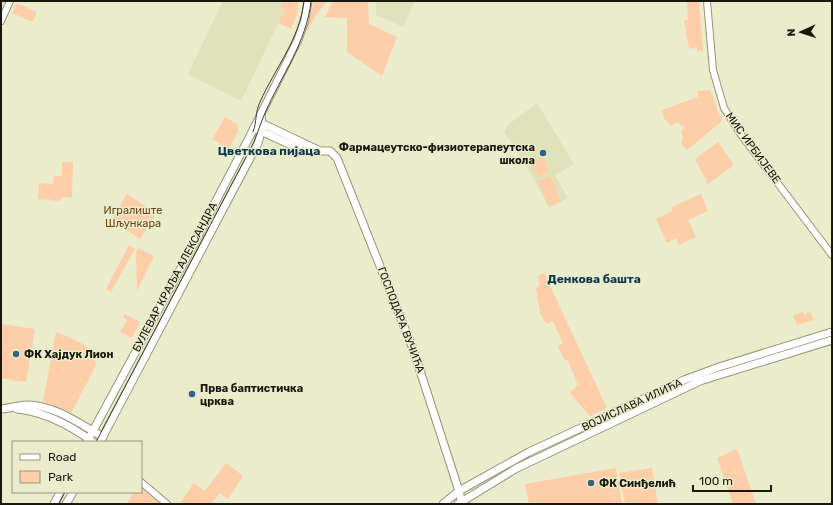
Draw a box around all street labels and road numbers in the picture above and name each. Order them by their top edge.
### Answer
street label: МИС ИРБИЈЕВЕ [723,110,783,186]
street label: БУЛЕВАР КРАЉА АЛЕКСАНДРА [130,199,220,354]
street label: ГОСПОДАРА ВУЧИЋА [375,265,427,375]
street label: ВОЈИСЛАВА ИЛИЋА [580,376,685,434]

